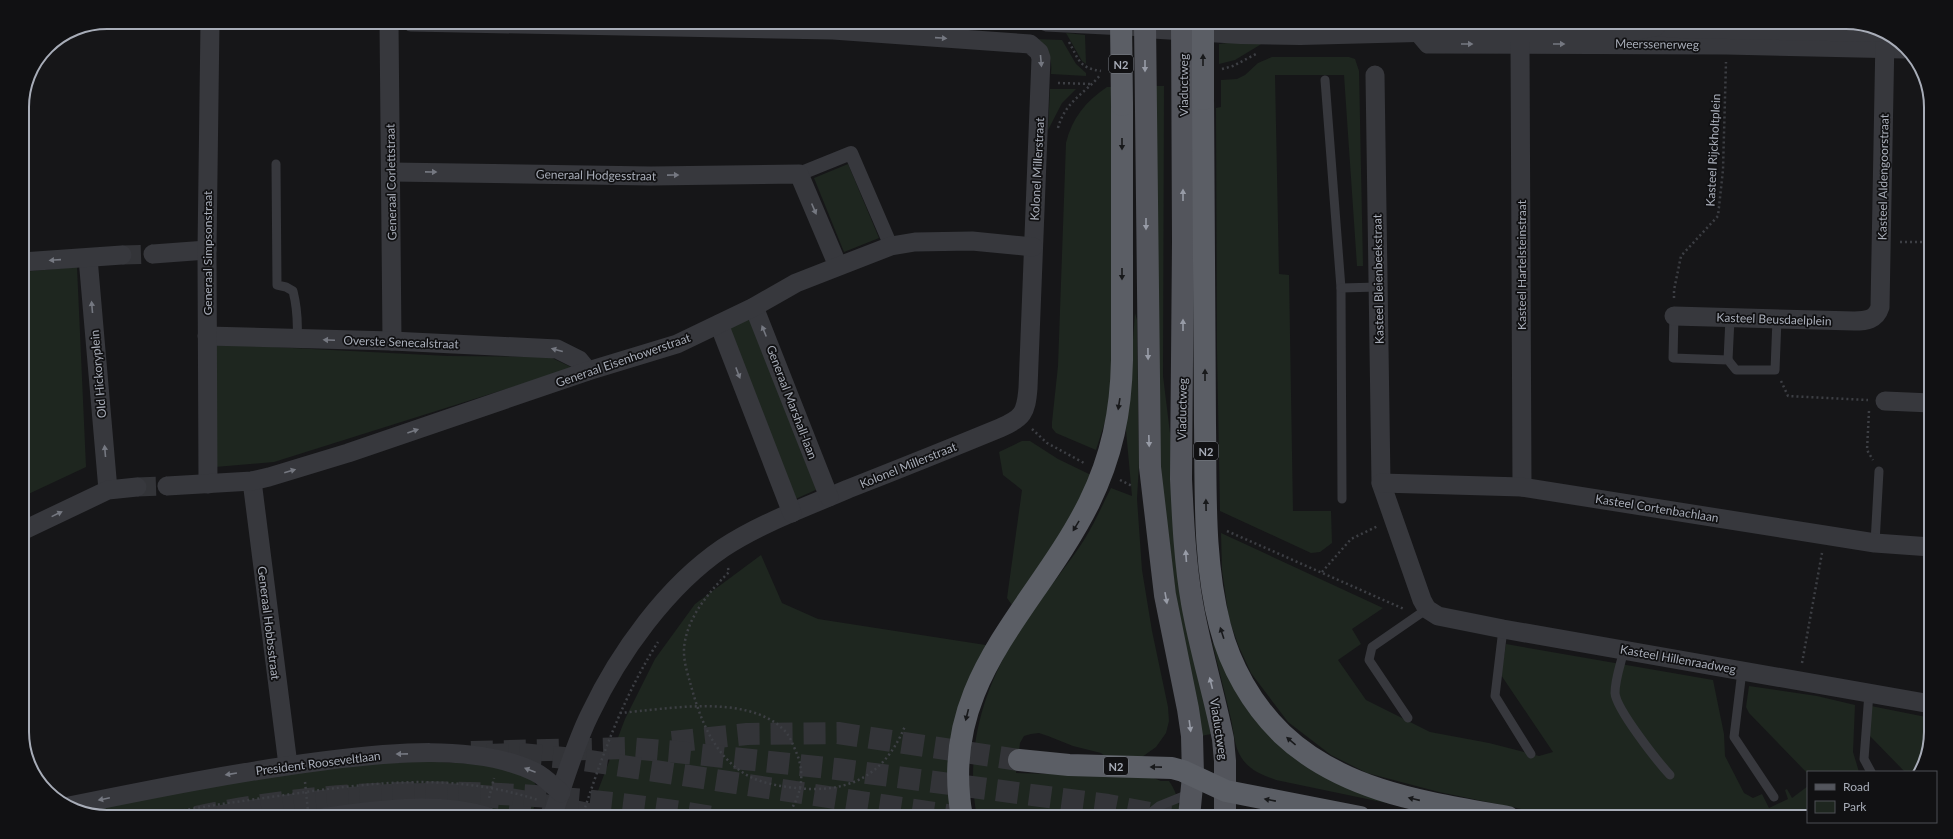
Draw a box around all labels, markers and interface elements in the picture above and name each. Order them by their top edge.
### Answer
one-way arrow [935,34,947,41]
street label: Meerssenerweg [1615,36,1699,52]
one-way arrow [1553,40,1565,47]
one-way arrow [1461,41,1474,47]
one-way arrow [1200,53,1206,66]
street label: Viaductweg [1176,54,1191,116]
one-way arrow [1037,55,1044,67]
road number: N2 [1109,55,1133,73]
one-way arrow [1142,60,1149,72]
street label: Kasteel Rijckholtplein [1703,93,1723,207]
street label: Kasteel Aldengoorstraat [1874,113,1892,240]
street label: Kolonel Millerstraat [1027,116,1047,221]
street label: Generaal Corlettstraat [382,123,400,240]
one-way arrow [1119,138,1125,151]
street label: Generaal Hodgesstraat [536,166,657,184]
one-way arrow [425,169,437,176]
one-way arrow [667,172,680,178]
one-way arrow [1180,188,1186,201]
street label: Generaal Simpsonstraat [200,190,215,315]
street label: Kasteel Hartelsteinstraat [1514,199,1529,330]
one-way arrow [812,204,818,216]
street label: Kasteel Bleienbeekstraat [1369,213,1387,344]
one-way arrow [1143,218,1149,231]
one-way arrow [49,256,61,263]
one-way arrow [1119,268,1125,281]
one-way arrow [89,301,96,313]
street label: Kasteel Beusdaelplein [1716,309,1832,329]
one-way arrow [1180,318,1186,331]
one-way arrow [760,324,766,336]
street label: Old Hickoryplein [87,329,109,419]
street label: Generaal Eisenhowerstraat [554,330,693,390]
street label: Overste Senecalstraat [343,332,460,352]
one-way arrow [323,336,335,343]
street label: Generaal Marshall-laan [763,343,821,461]
one-way arrow [550,347,563,353]
one-way arrow [1145,348,1151,361]
one-way arrow [735,368,741,379]
one-way arrow [1202,368,1208,381]
street label: Viaductweg [1174,378,1190,440]
one-way arrow [1116,398,1122,410]
one-way arrow [408,427,420,433]
one-way arrow [1146,435,1152,448]
street label: Kolonel Millerstraat [857,438,959,491]
road number: N2 [1194,442,1218,460]
one-way arrow [101,445,108,457]
one-way arrow [284,468,296,474]
street label: Kasteel Cortenbachlaan [1594,491,1720,525]
one-way arrow [1203,499,1210,511]
one-way arrow [52,511,63,517]
one-way arrow [1072,521,1080,531]
one-way arrow [1182,550,1189,562]
street label: Generaal Hobbsstraat [255,565,284,681]
one-way arrow [1163,592,1169,604]
one-way arrow [1219,627,1225,639]
street label: Kasteel Hillenraadweg [1619,641,1737,677]
one-way arrow [1207,677,1213,689]
street label: Viaductweg [1207,697,1231,761]
one-way arrow [963,709,969,721]
one-way arrow [1187,719,1193,732]
one-way arrow [1286,737,1296,746]
street label: President Rooseveltlaan [255,748,381,778]
one-way arrow [395,751,408,757]
road number: N2 [1104,757,1128,775]
one-way arrow [1149,764,1162,770]
one-way arrow [523,767,535,773]
legend [1807,771,1937,823]
one-way arrow [225,772,237,778]
text: Road [1843,779,1870,794]
one-way arrow [1264,796,1276,802]
one-way arrow [1408,796,1420,802]
one-way arrow [97,797,110,803]
text: Park [1843,799,1867,814]

